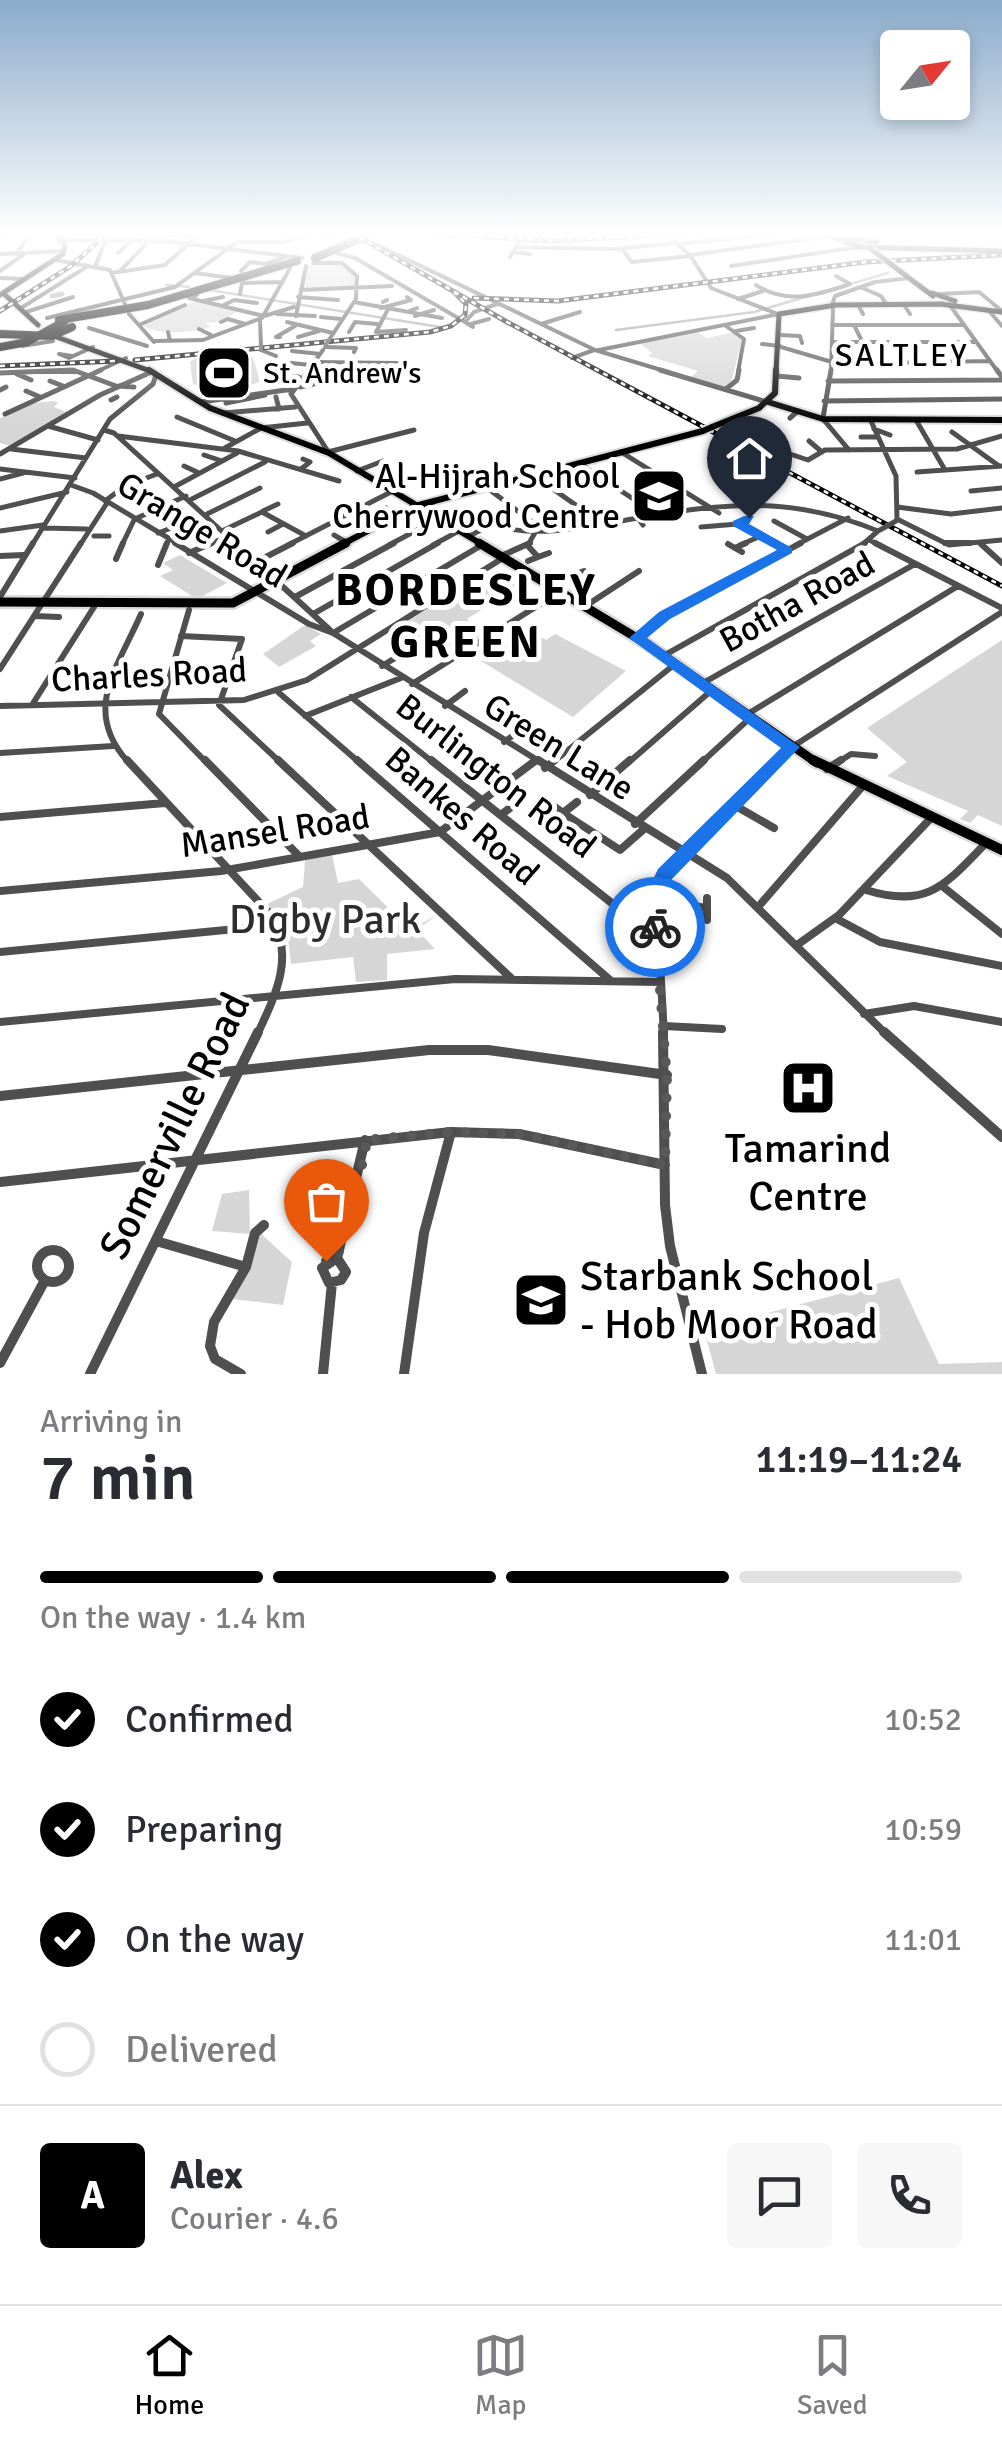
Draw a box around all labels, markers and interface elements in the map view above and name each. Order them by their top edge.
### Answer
north arrow [880,30,970,120]
map controls [880,30,970,120]
district label: SALTLEY [835,336,969,375]
sports icon: St. Andrew's [194,343,254,403]
place label: St. Andrew's [263,355,421,392]
pin [707,416,792,519]
icon: home [722,431,777,486]
place label: Al-Hijrah School Cherrywood Centre [332,455,620,538]
street label: Grange Road [109,462,295,598]
school or university icon: Al-Hijrah School Cherrywood Centre [629,466,689,526]
street label: Botha Road [712,542,882,662]
district label: BORDESLEY GREEN [335,563,597,670]
street label: Charles Road [50,648,248,702]
street label: Green Lane [476,684,642,810]
street label: Burlington Road [387,685,605,867]
street label: Bankes Road [376,737,548,895]
street label: Mansel Road [177,795,373,867]
courier [605,877,705,977]
park label: Digby Park [229,894,421,945]
icon: bike [628,900,683,955]
street label: Somerville Road [88,984,262,1268]
hospital icon: Tamarind Centre [778,1058,838,1118]
place label: Tamarind Centre [725,1123,891,1222]
pin [284,1159,369,1262]
icon: bag [299,1174,354,1229]
place label: Starbank School - Hob Moor Road [580,1251,878,1350]
school or university icon: Starbank School - Hob Moor Road [511,1270,571,1330]
text: Arriving in [40,1402,182,1441]
text: 11:19–11:24 [756,1436,962,1483]
text: 7 min [40,1438,196,1518]
text: On the way · 1.4 km [40,1598,306,1637]
icon: check [40,1692,95,1747]
text: Confirmed [125,1696,294,1743]
text: 10:52 [884,1700,962,1739]
icon: check [40,1802,95,1857]
text: Preparing [125,1806,283,1853]
text: 10:59 [884,1810,962,1849]
icon: check [40,1912,95,1967]
text: On the way [125,1916,304,1963]
text: 11:01 [884,1920,962,1959]
text: Delivered [125,2026,278,2073]
button: chat [727,2143,832,2248]
button: phone [857,2143,962,2248]
text: Alex [170,2152,243,2199]
text: A [80,2172,105,2219]
text: Courier · 4.6 [170,2199,339,2238]
tab: Home [134,2328,204,2422]
tab: Map [473,2328,528,2422]
tab: Saved [797,2328,868,2422]

